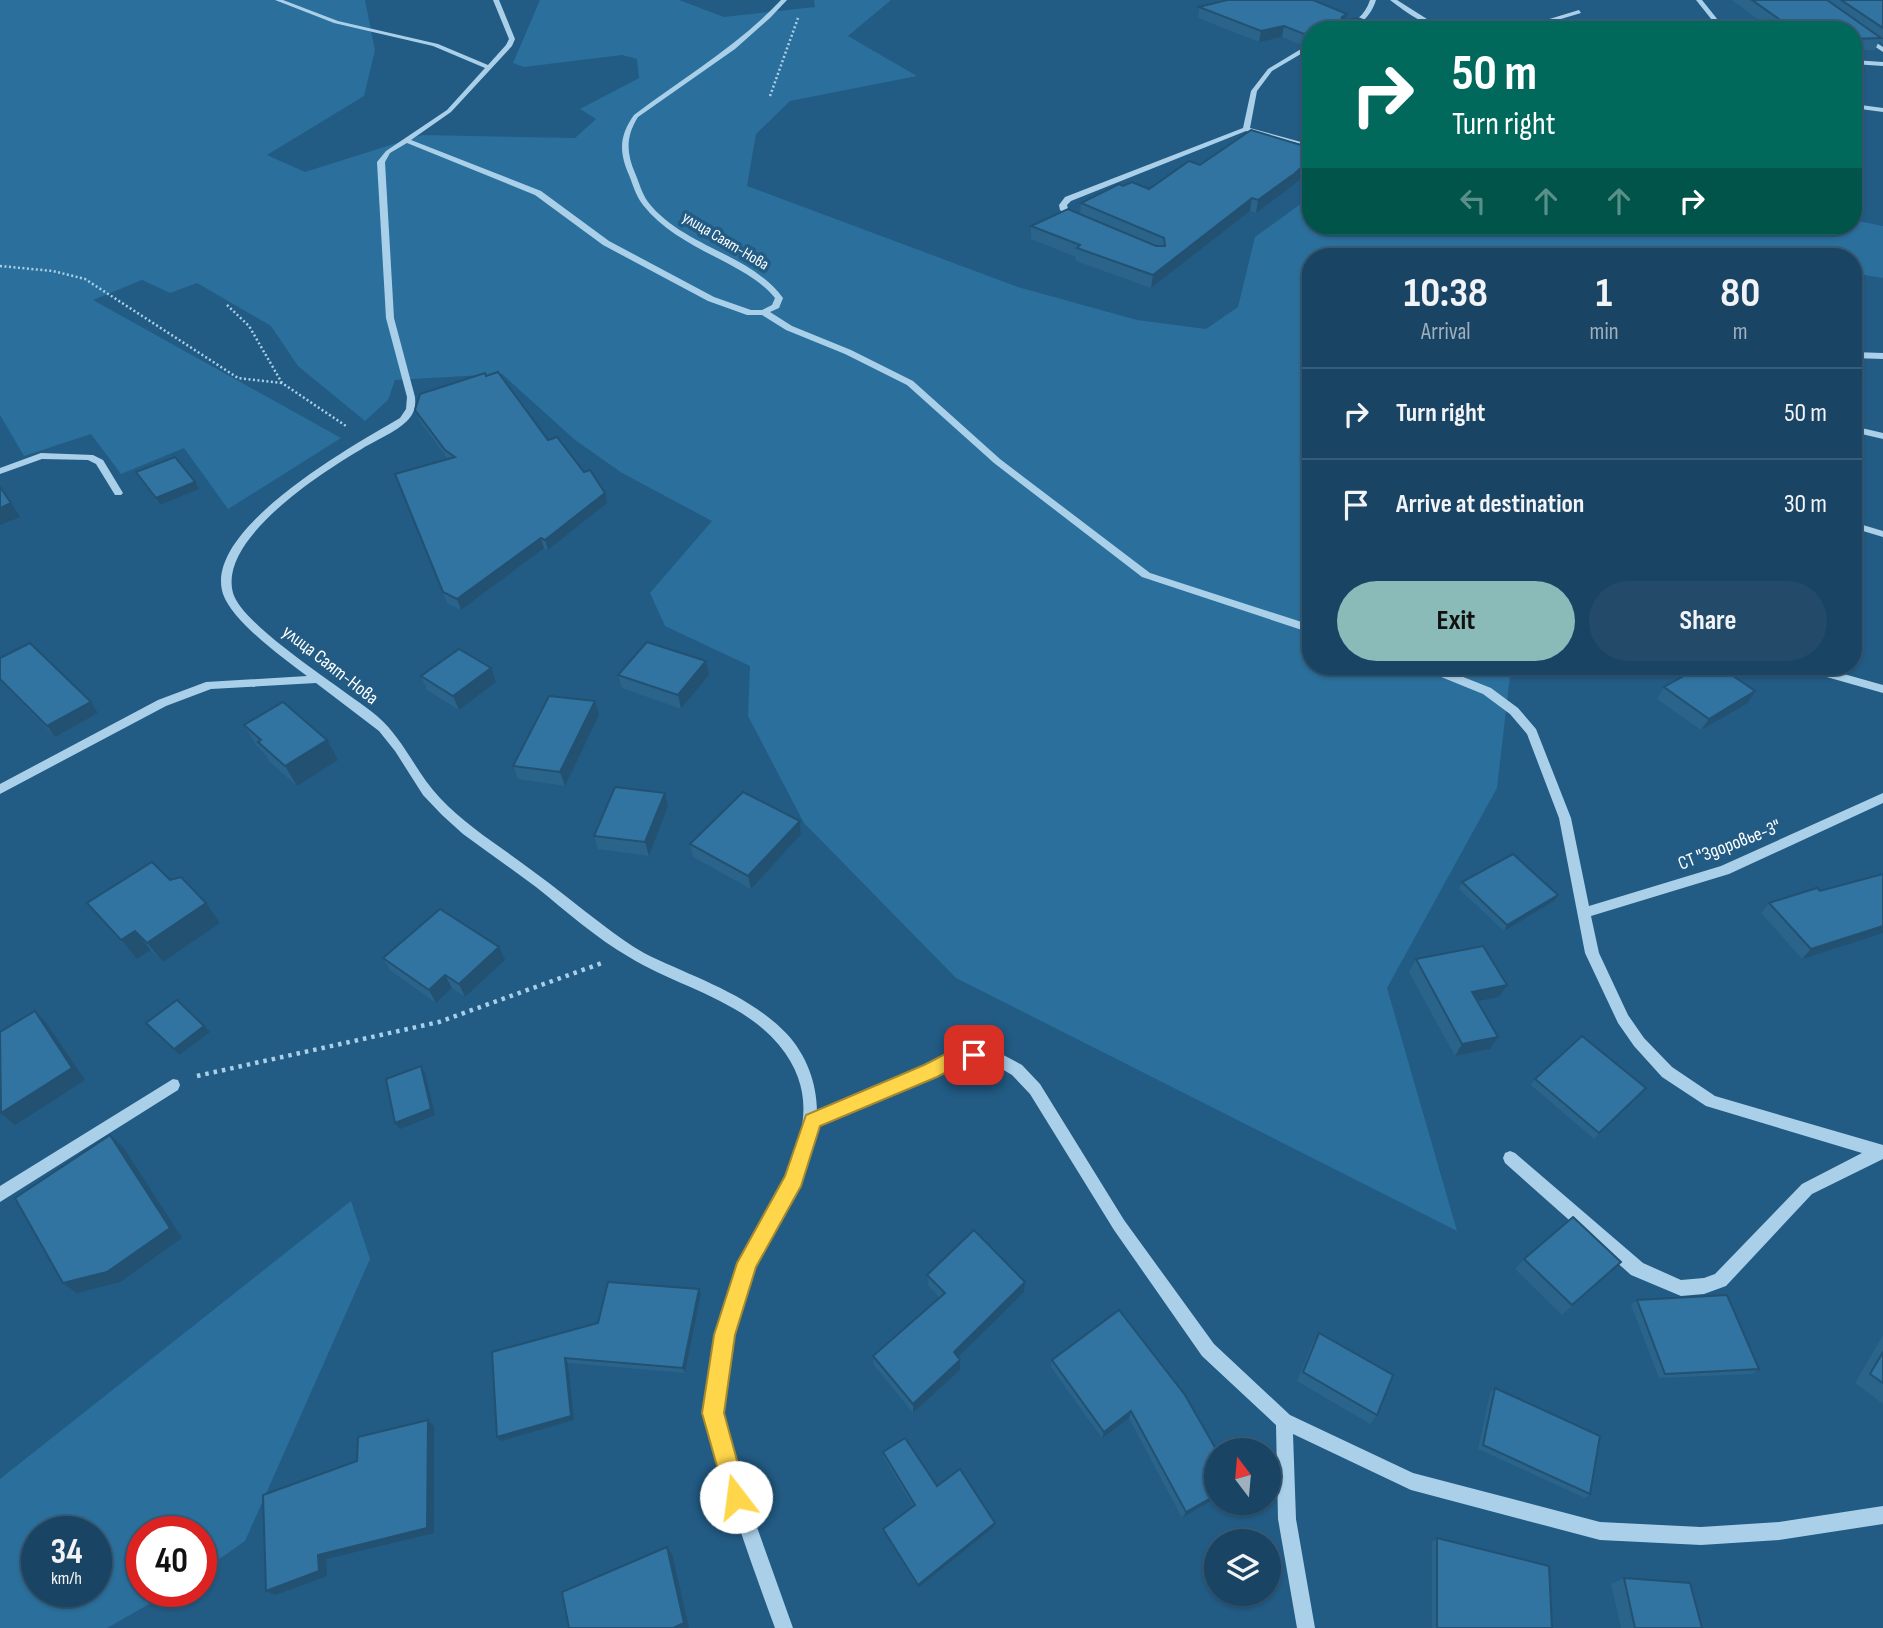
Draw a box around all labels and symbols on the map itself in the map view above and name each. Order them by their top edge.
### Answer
street label: улица Саят-Нова [679,208,772,275]
street label: улица Саят-Нова [277,621,383,710]
street label: СТ "Здоровье-3" [1675,815,1784,876]
pin [944,1025,1004,1085]
north arrow [1204,1438,1281,1516]
position arrow [699,1460,773,1534]
speed limit sign: 40 [126,1516,217,1607]

